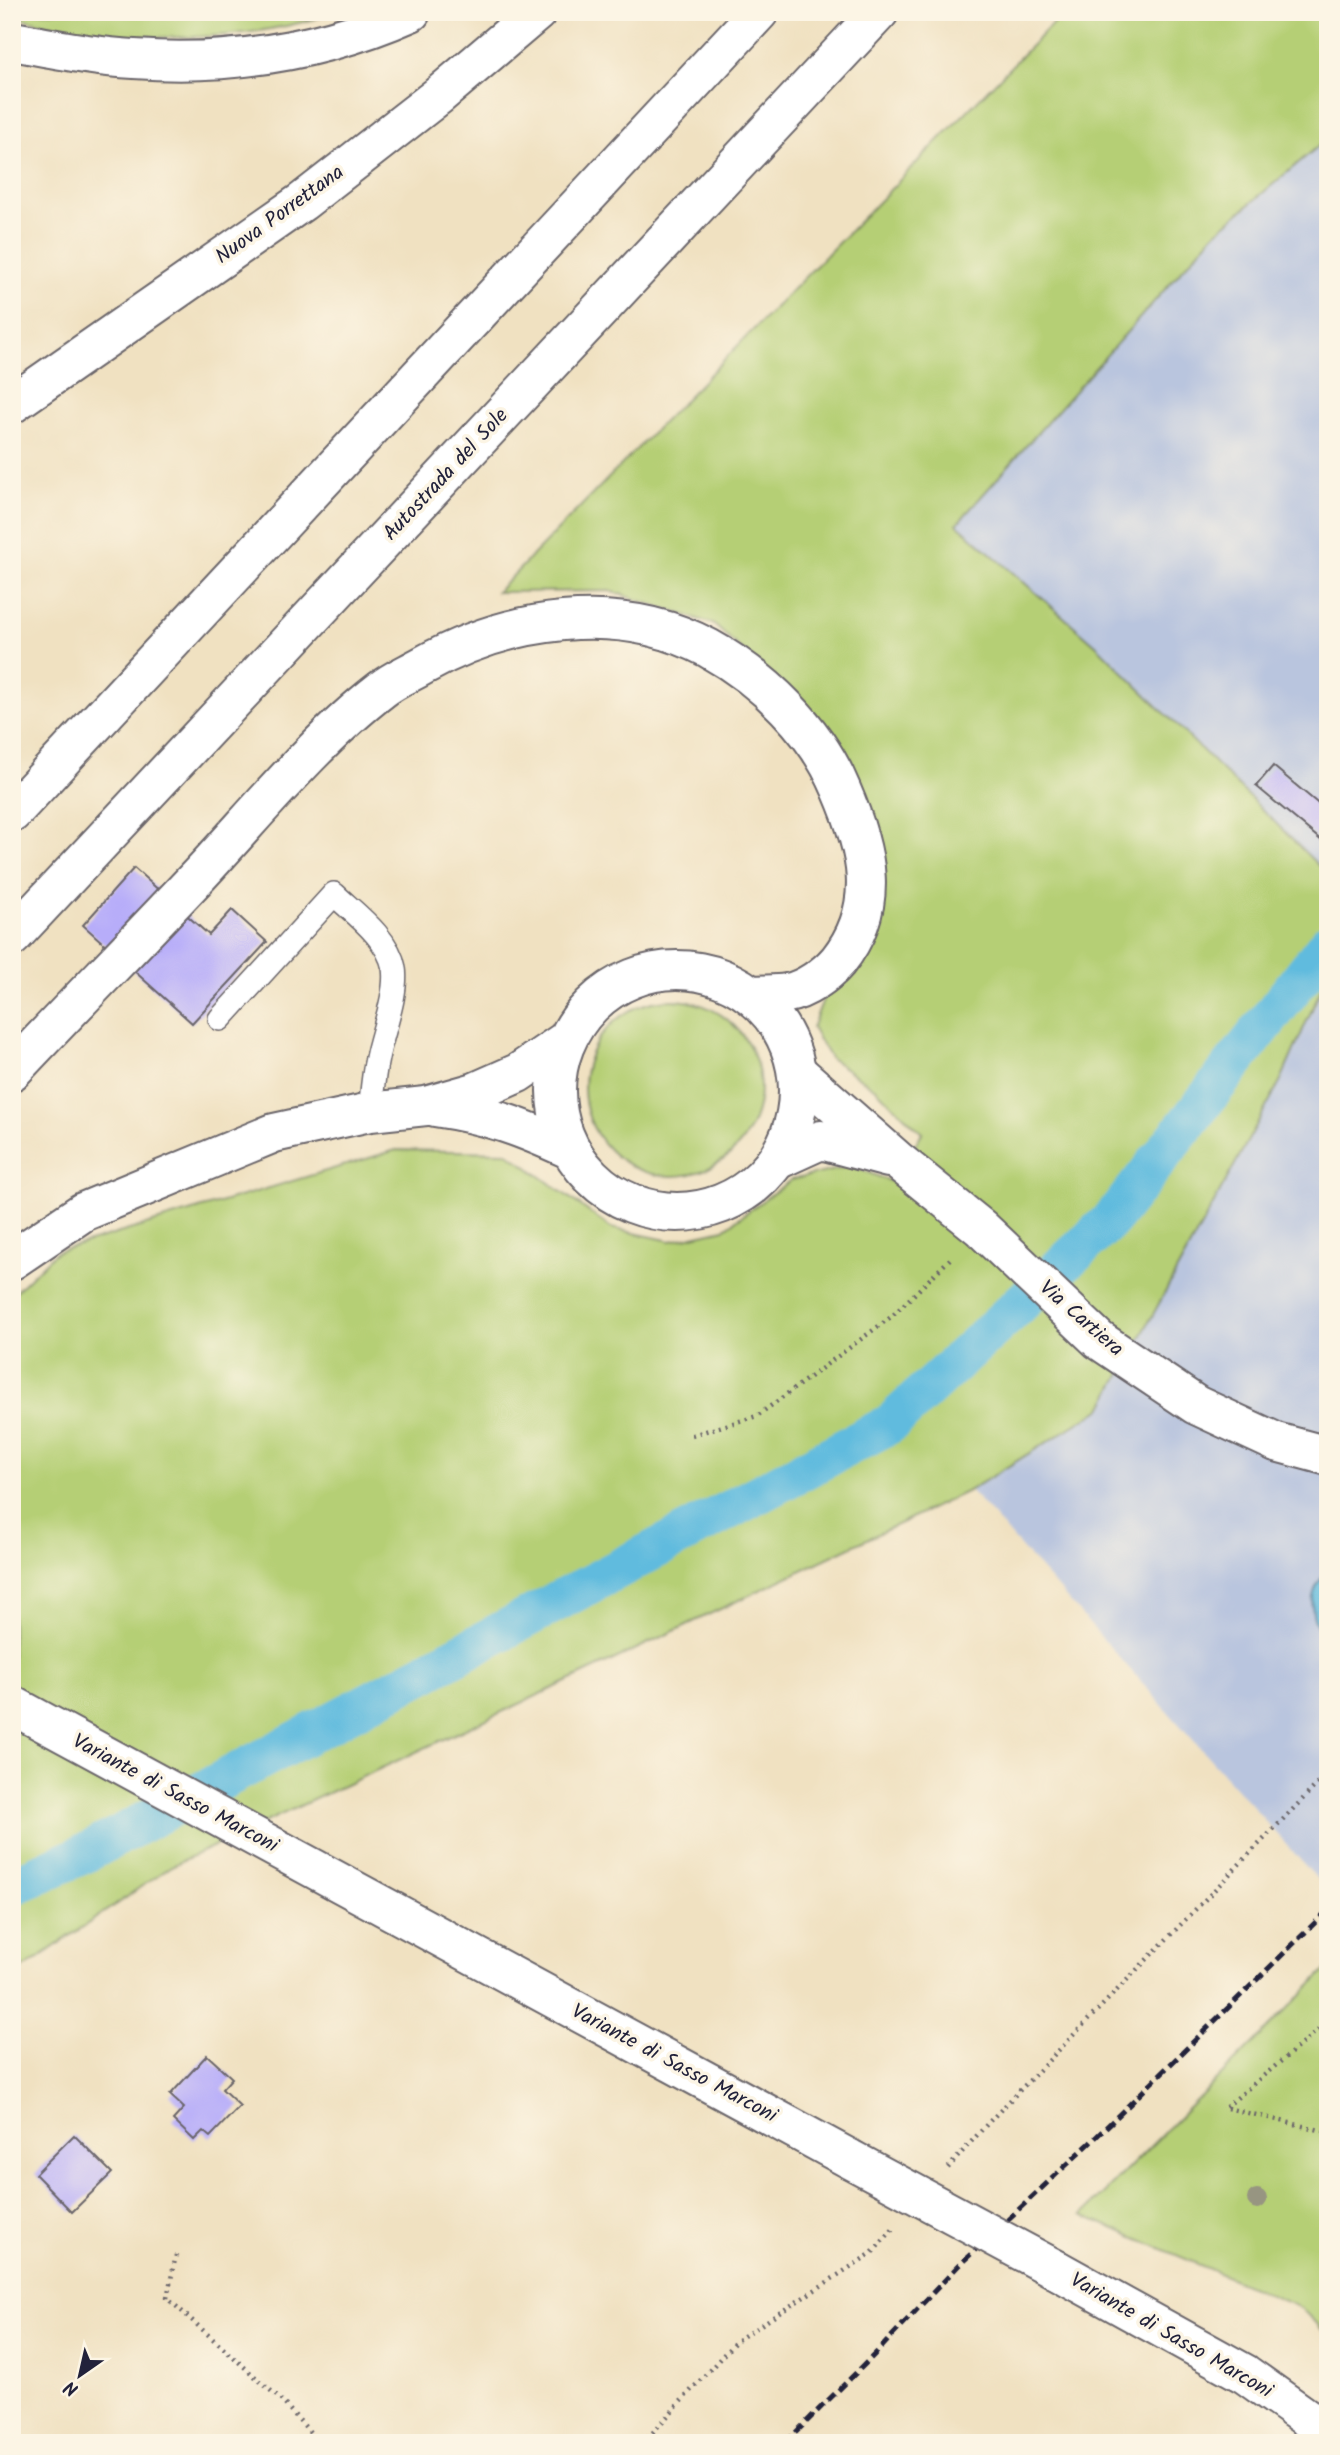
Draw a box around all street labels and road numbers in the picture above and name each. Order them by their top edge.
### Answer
street label: Nuova Porrettana [209,157,351,273]
street label: Autostrada del Sole [375,400,517,549]
street label: Via Cartiera [1031,1273,1131,1365]
street label: Variante di Sasso Marconi [66,1726,285,1863]
street label: Variante di Sasso Marconi [565,1996,784,2133]
street label: Variante di Sasso Marconi [1064,2264,1279,2408]

